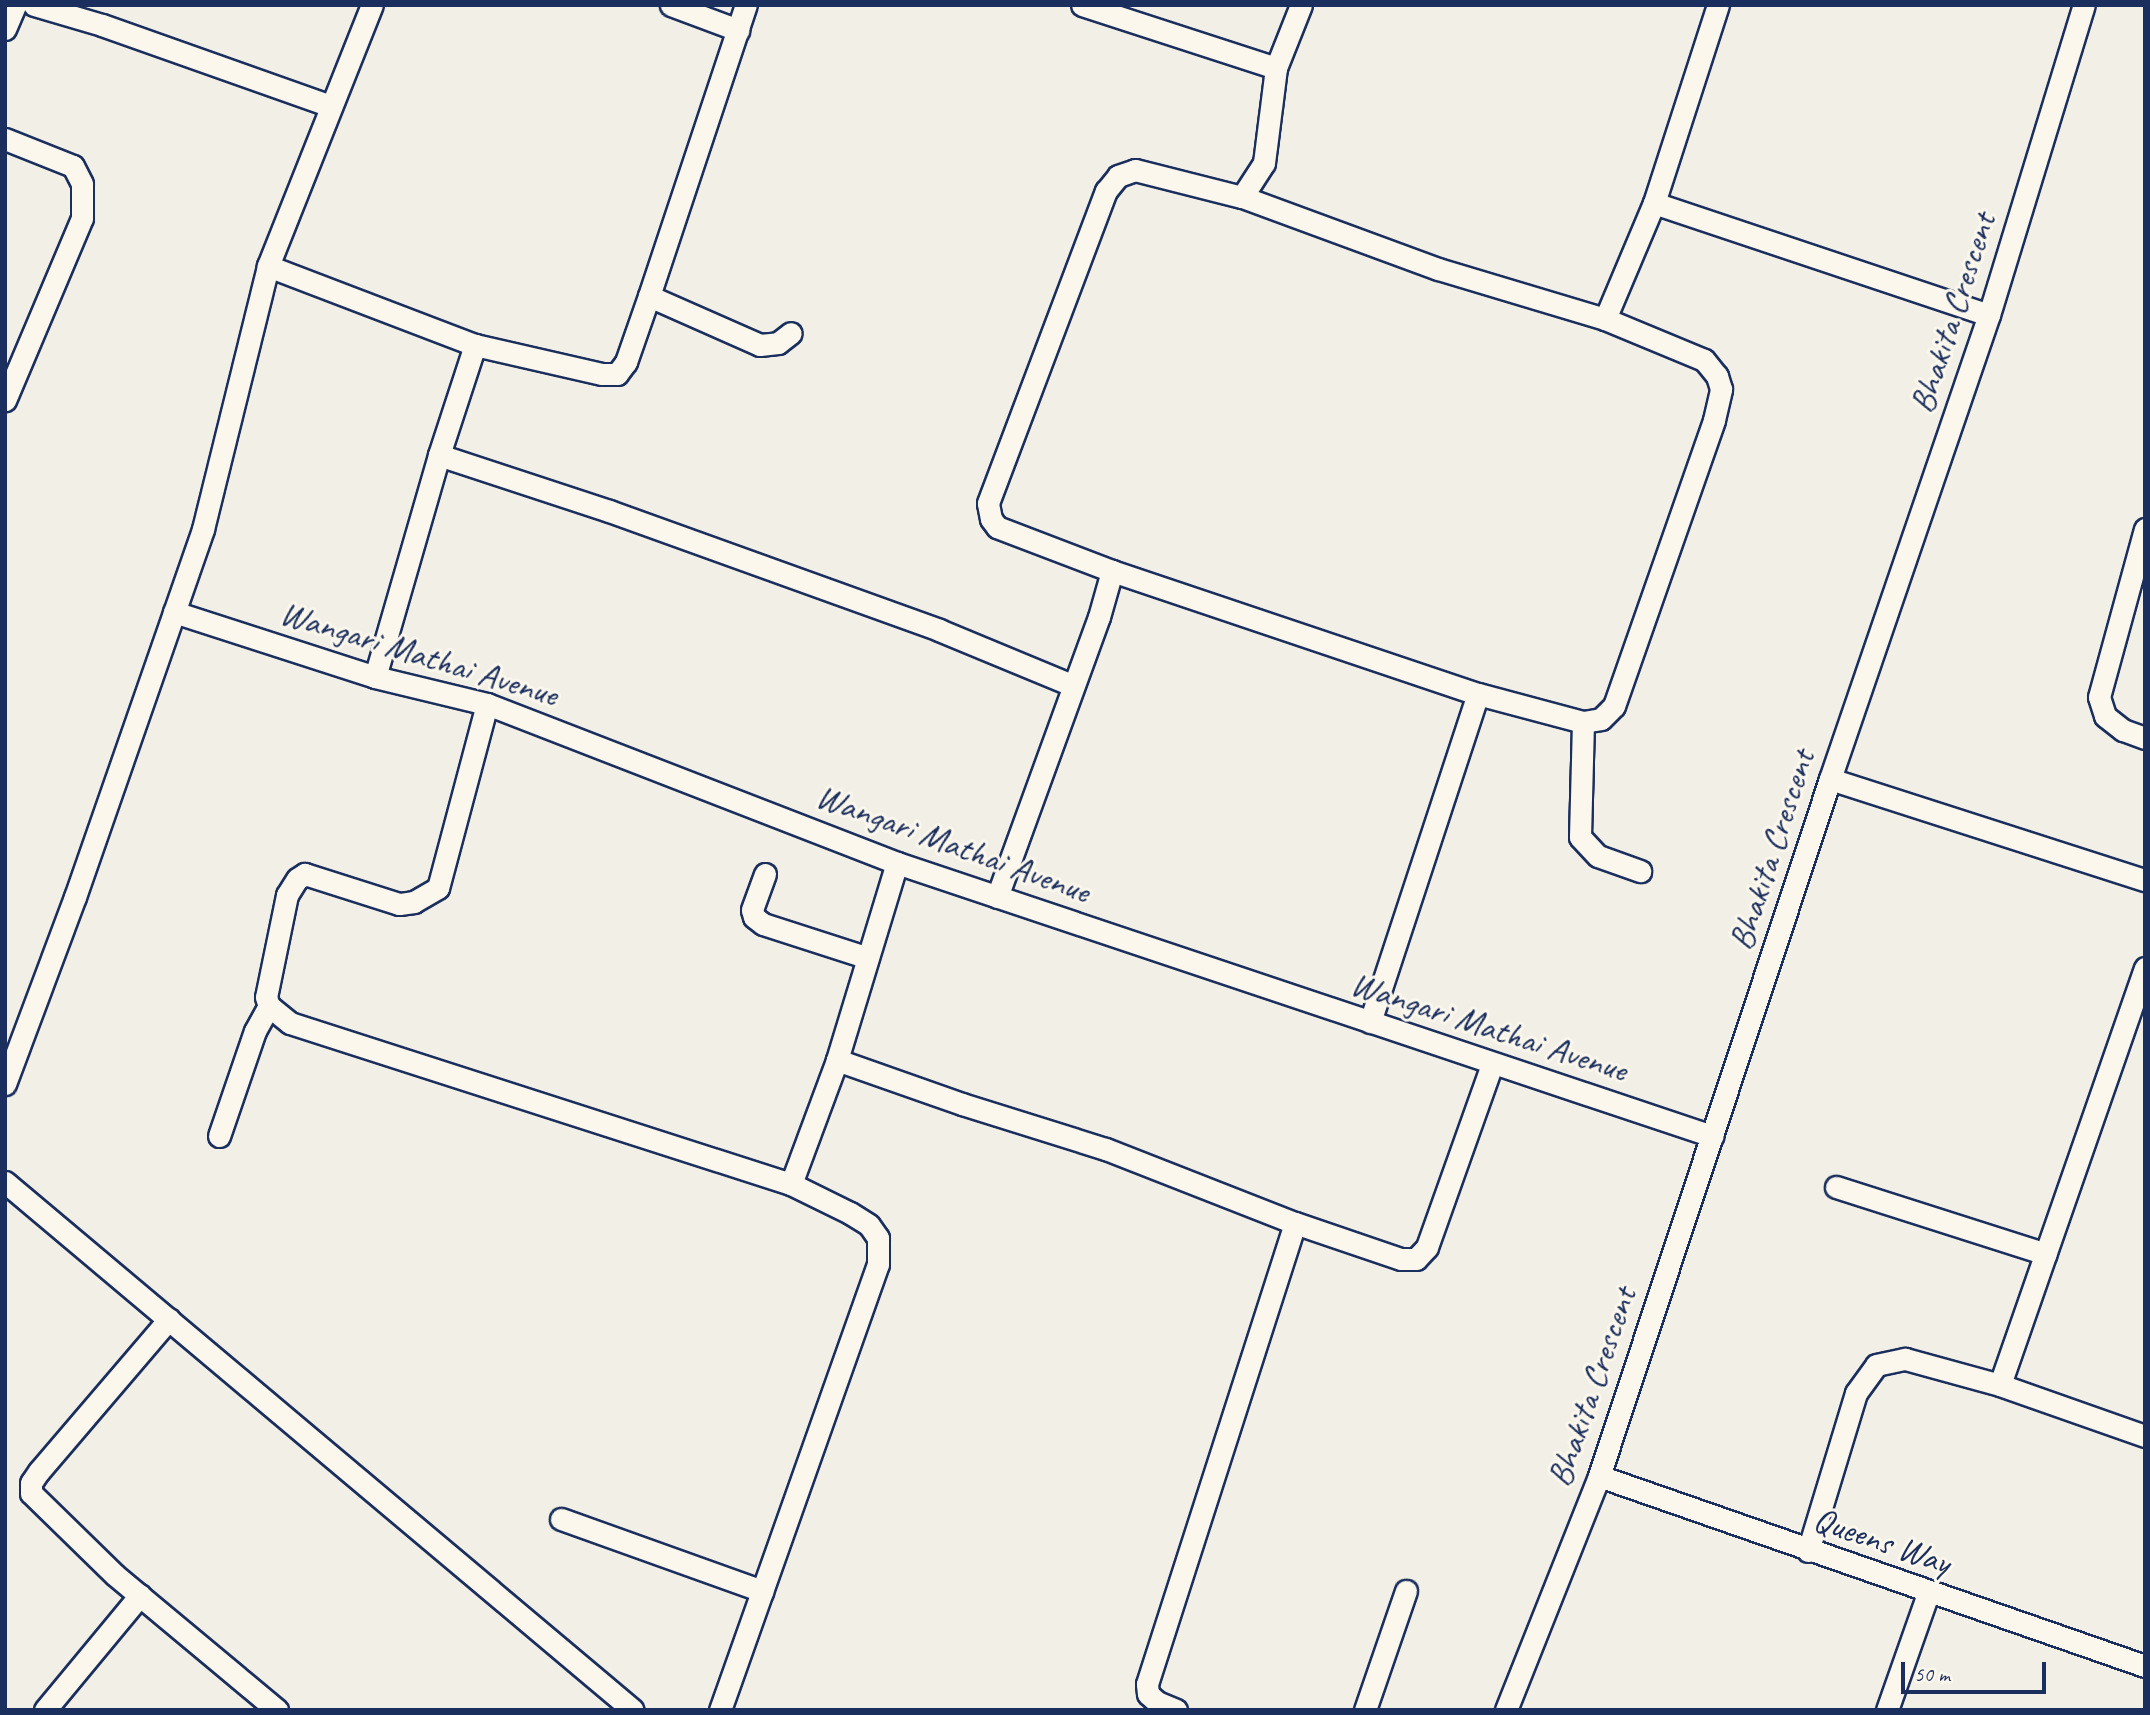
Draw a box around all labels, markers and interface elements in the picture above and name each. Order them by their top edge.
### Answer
street label: Bhakita Crescent [1901,208,2005,418]
street label: Wangari Mathai Avenue [275,592,563,716]
street label: Bhakita Crescent [1720,745,1824,955]
street label: Wangari Mathai Avenue [811,775,1095,913]
street label: Wangari Mathai Avenue [1346,963,1632,1091]
street label: Bhakita Crescent [1538,1282,1646,1492]
street label: Queens Way [1808,1498,1956,1584]
scale bar [1905,1648,2050,1692]
text: 50 m [1914,1661,1950,1687]

